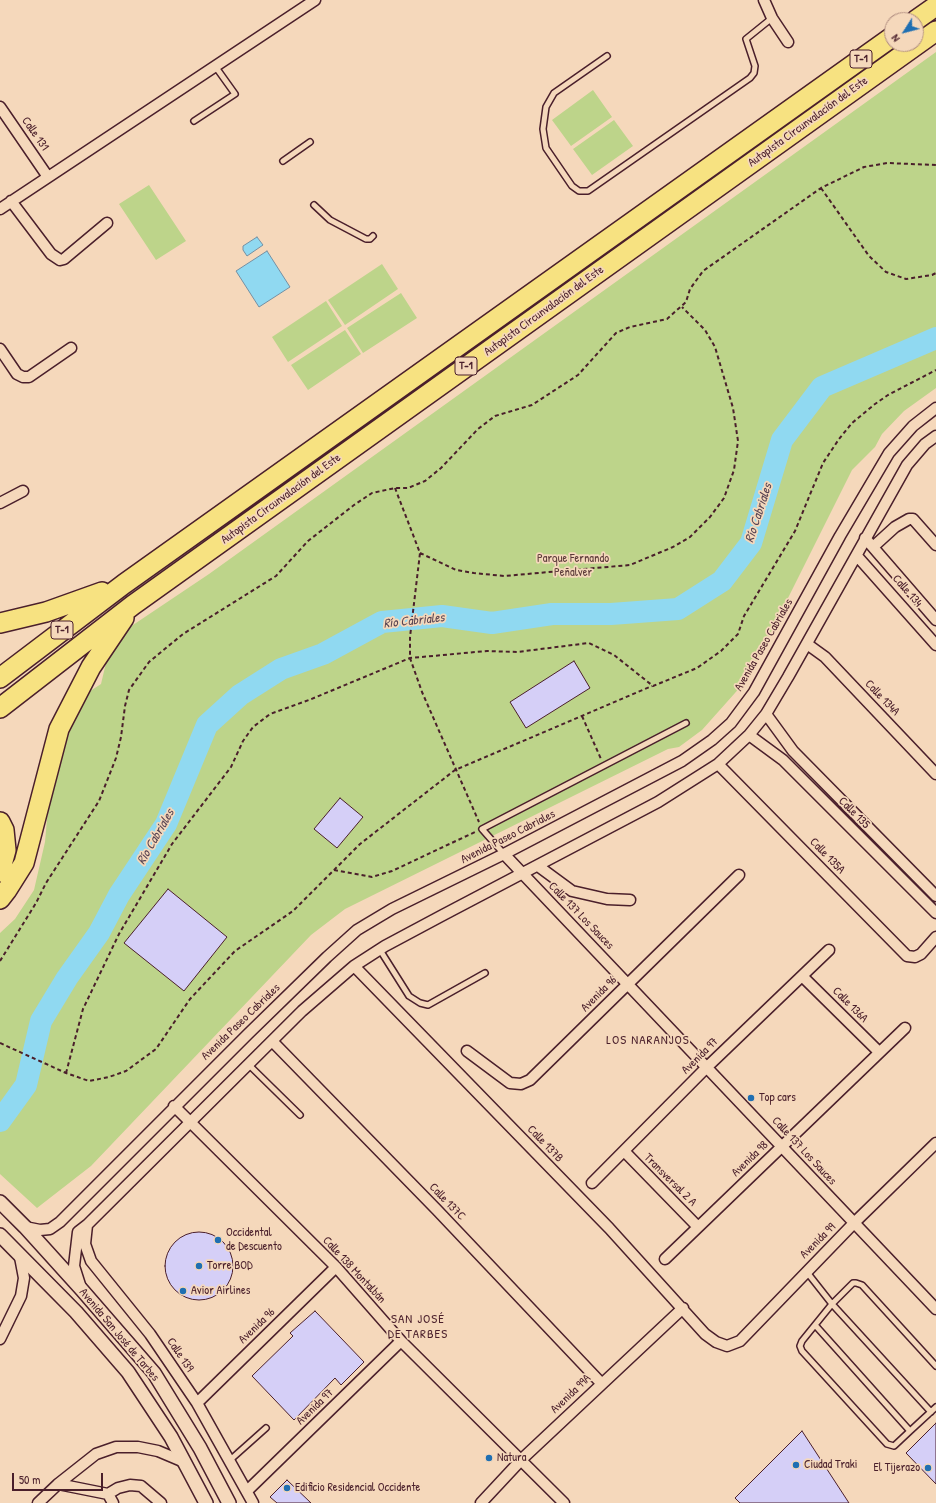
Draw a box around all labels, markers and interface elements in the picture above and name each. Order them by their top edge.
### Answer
north arrow [884,12,924,52]
text: N [888,32,902,45]
road number: T-1 [850,50,872,68]
street label: Autopista Circunvalación del Este [745,74,871,170]
street label: Calle 131 [18,114,52,154]
street label: Autopista Circunvalación del Este [481,263,607,359]
road number: T-1 [455,357,477,375]
street label: Autopista Circunvalación del Este [218,451,344,547]
water label: Río Cabriales [742,481,776,545]
park label: Parque Fernando Peñalver [537,552,609,580]
street label: Calle 134 [889,572,925,610]
street label: Avenida Paseo Cabriales [732,596,796,694]
water label: Río Cabriales [383,610,445,632]
road number: T-1 [51,621,73,639]
street label: Calle 134A [862,677,902,719]
street label: Calle 135 [835,794,873,832]
water label: Río Cabriales [134,807,178,867]
street label: Avenida Paseo Cabriales [458,807,558,867]
street label: Calle 135A [806,835,848,877]
street label: Calle 137 Los Sauces [545,879,617,953]
street label: Avenida 96 [578,973,620,1015]
street label: Avenida Paseo Cabriales [199,981,283,1063]
street label: Calle 136A [829,984,871,1026]
district label: LOS NARANJOS [606,1033,690,1049]
street label: Avenida 97 [679,1035,721,1077]
place label: Top cars [759,1091,796,1105]
marker: Top cars [746,1093,756,1103]
street label: Calle 137 Los Sauces [769,1114,839,1188]
street label: Calle 137B [524,1123,566,1165]
street label: Avenida 98 [729,1138,771,1180]
street label: Transversal 2 A [641,1151,699,1209]
street label: Calle 137C [426,1180,468,1224]
street label: Avenida 99 [797,1220,839,1262]
place label: Occidental de Descuento [226,1226,282,1254]
street label: Calle 138 Montalbán [319,1234,389,1306]
marker: Occidental de Descuento [213,1235,223,1245]
place label: Torre BOD [207,1259,253,1273]
marker: Torre BOD [194,1261,204,1271]
place label: Avior Airlines [191,1284,250,1298]
street label: Avenida San José de Tarbes [76,1286,162,1384]
marker: Avior Airlines [178,1286,188,1296]
street label: Avenida 96 [236,1305,278,1347]
district label: SAN JOSÉ DE TARBES [388,1312,448,1343]
street label: Calle 139 [163,1335,197,1375]
street label: Avenida 99A [548,1371,594,1417]
street label: Avenida 97 [293,1386,337,1428]
place label: Natura [497,1451,526,1465]
marker: Natura [484,1453,494,1463]
place label: Ciudad Traki [804,1458,857,1472]
marker: Ciudad Traki [791,1460,801,1470]
place label: El Tijerazo [874,1461,920,1475]
marker: El Tijerazo [923,1463,933,1473]
scale bar [14,1465,105,1491]
text: 50 m [19,1471,40,1488]
place label: Edificio Residencial Occidente [295,1481,420,1495]
marker: Edificio Residencial Occidente [282,1483,292,1493]

